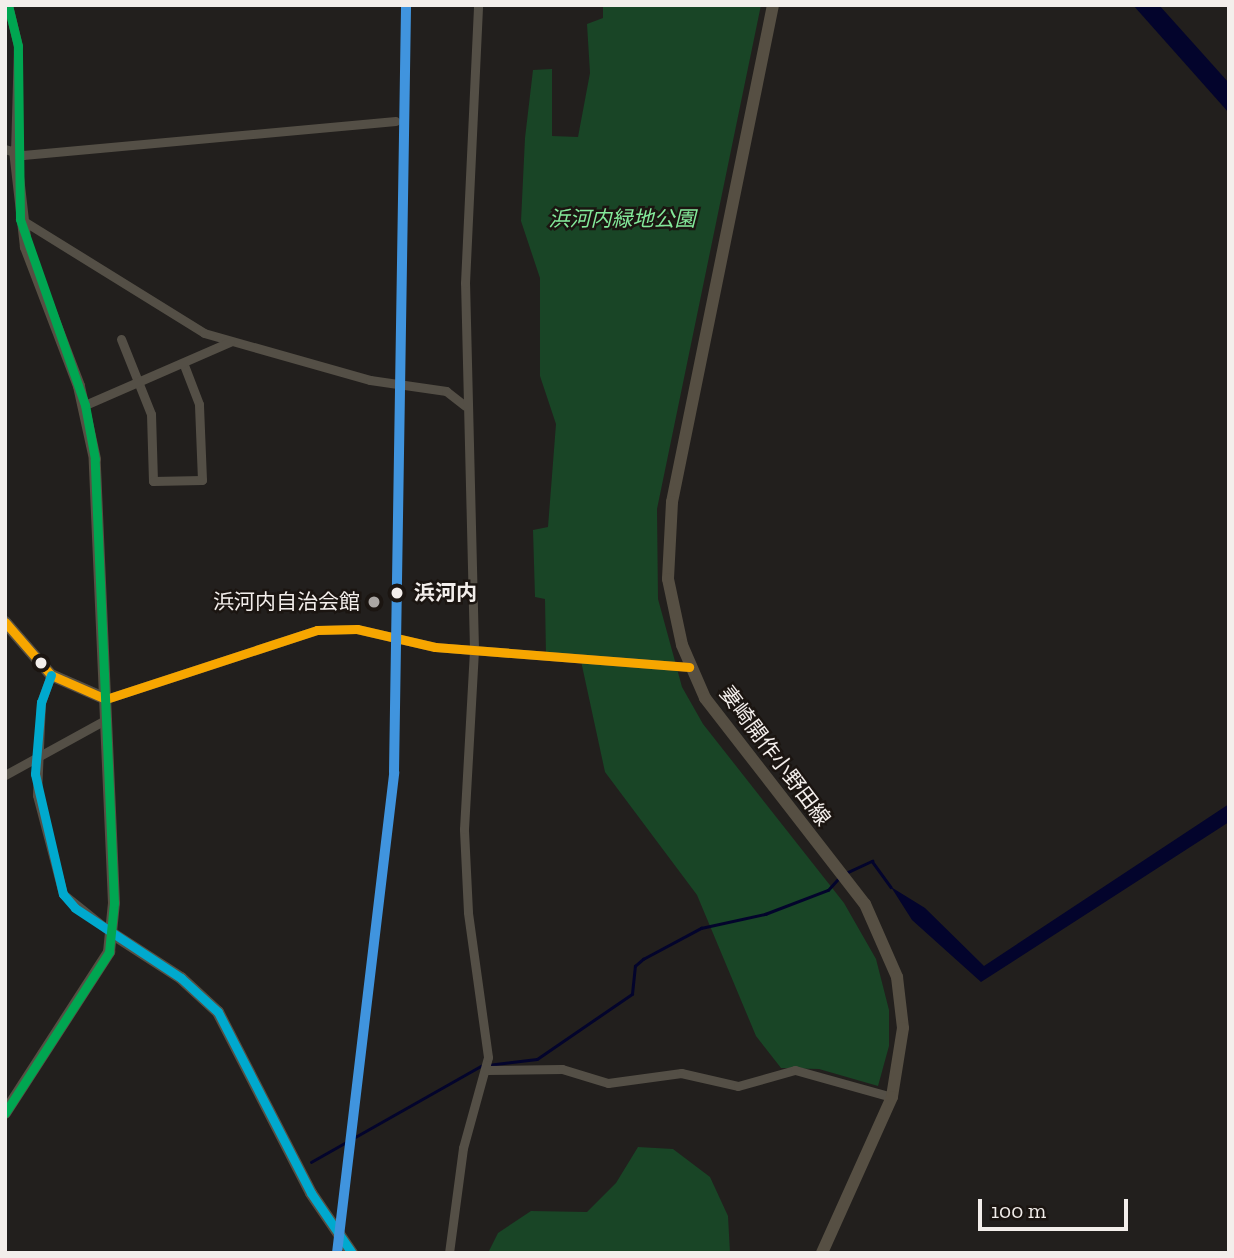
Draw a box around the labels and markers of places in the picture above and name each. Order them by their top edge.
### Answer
place label: 浜河内 [414,580,477,606]
marker: 浜河内 [386,582,408,604]
place label: 浜河内自治会館 [213,589,360,615]
marker: 浜河内自治会館 [366,594,382,610]
unlabelled marker [34,656,48,670]

